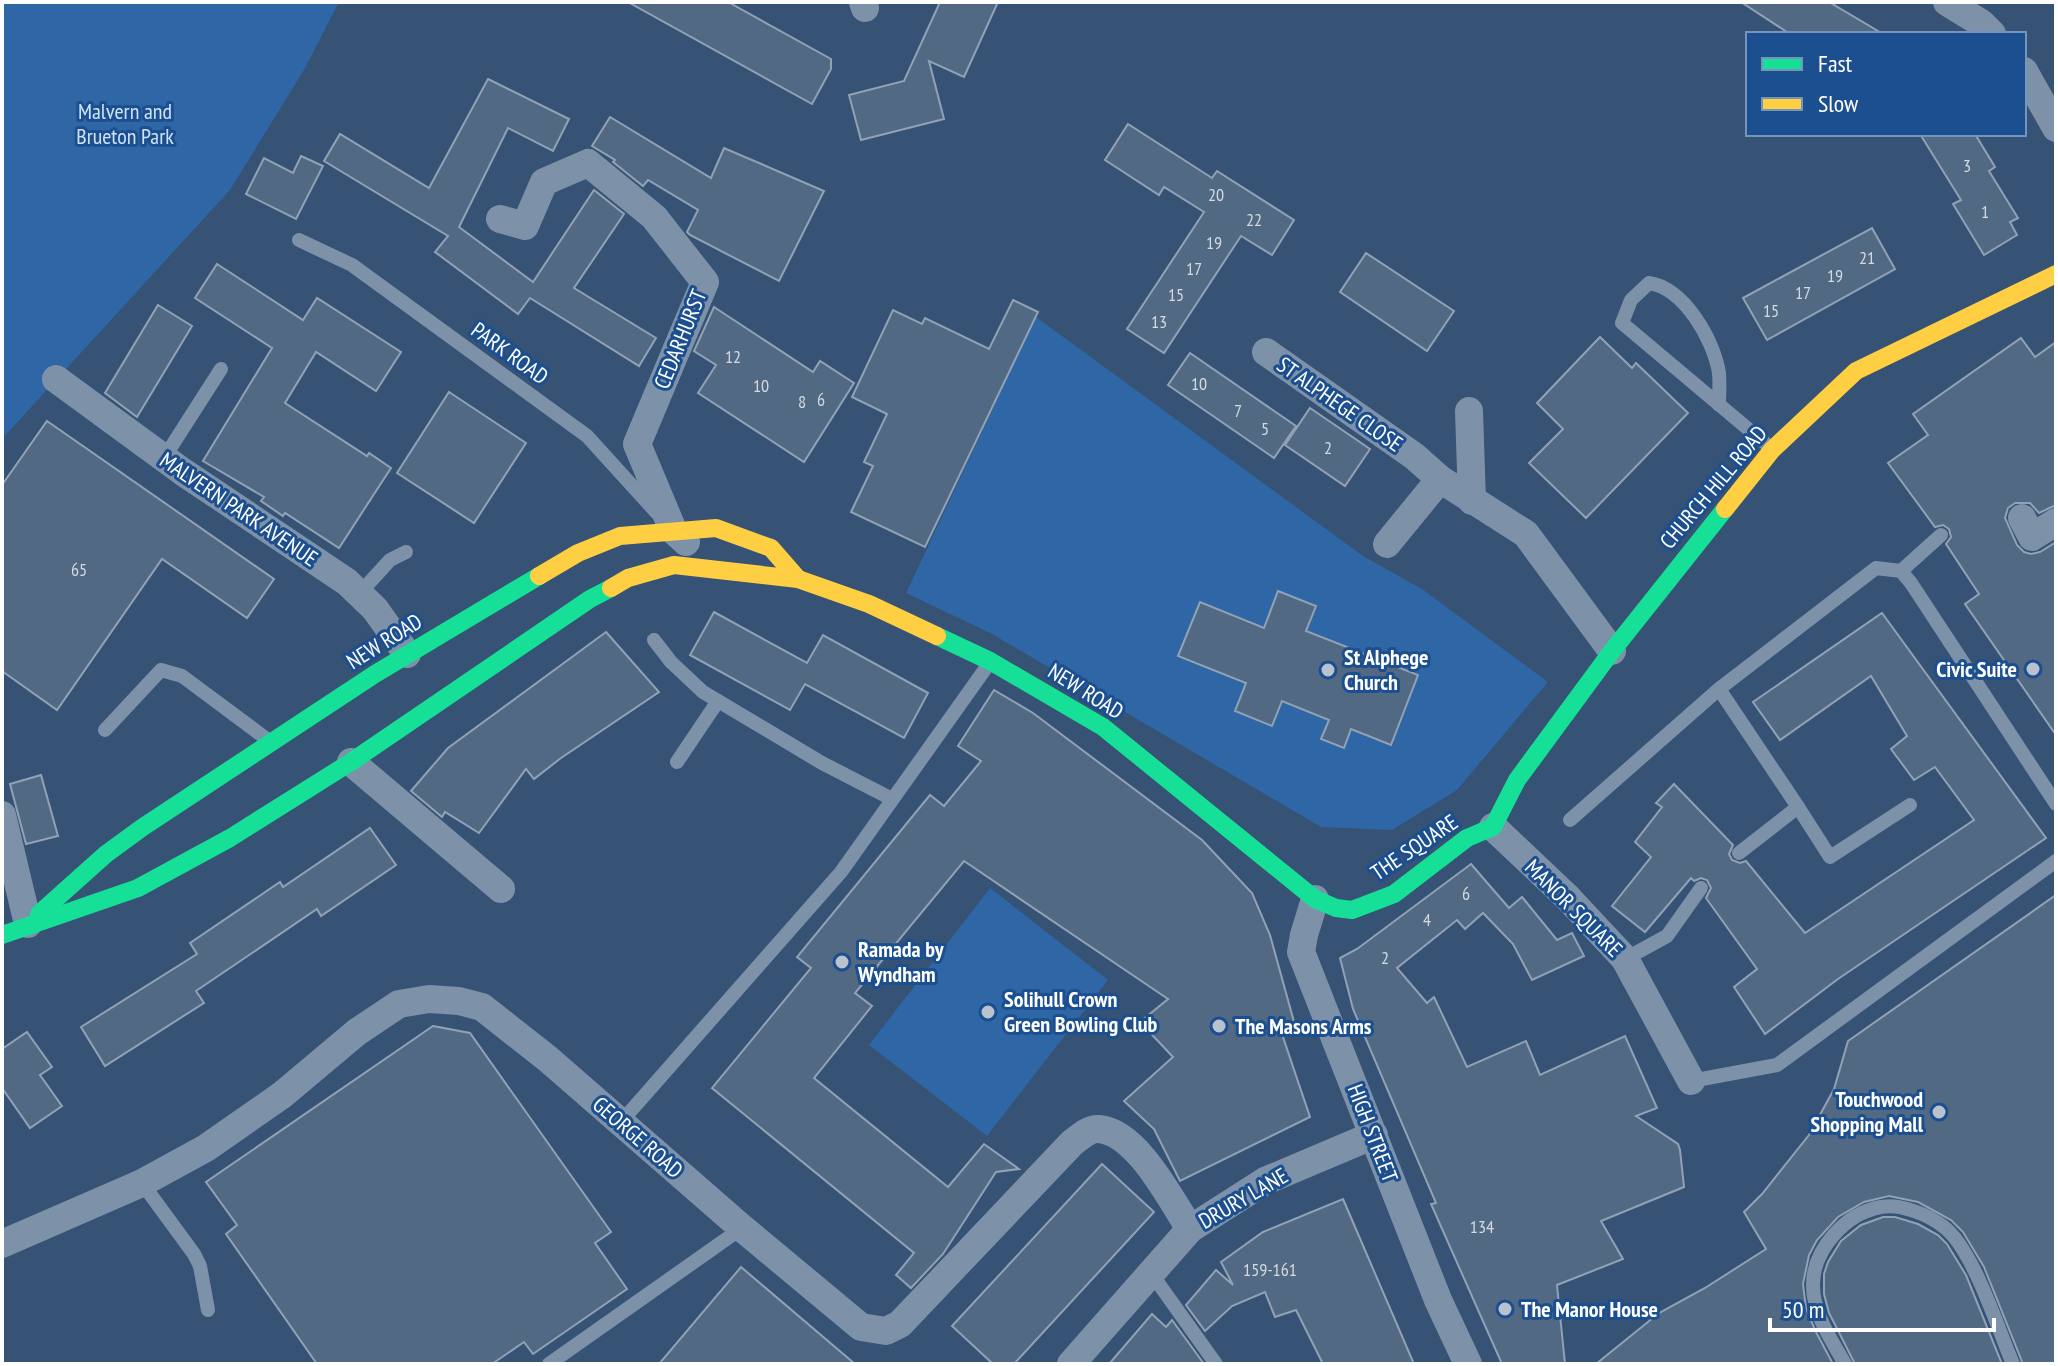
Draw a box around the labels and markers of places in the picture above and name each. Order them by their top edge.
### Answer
place label: St Alphege Church [1344,643,1428,696]
place label: Civic Suite [1936,655,2017,683]
marker: Civic Suite [2024,660,2042,678]
marker: St Alphege Church [1319,661,1337,679]
place label: Ramada by Wyndham [857,935,945,988]
marker: Ramada by Wyndham [833,953,851,971]
place label: Solihull Crown Green Bowling Club [1004,985,1158,1038]
marker: Solihull Crown Green Bowling Club [979,1003,997,1021]
place label: The Masons Arms [1235,1012,1372,1040]
marker: The Masons Arms [1210,1017,1228,1035]
place label: Touchwood Shopping Mall [1811,1085,1924,1138]
marker: Touchwood Shopping Mall [1930,1103,1948,1121]
place label: The Manor House [1521,1295,1658,1323]
marker: The Manor House [1496,1300,1514,1318]

